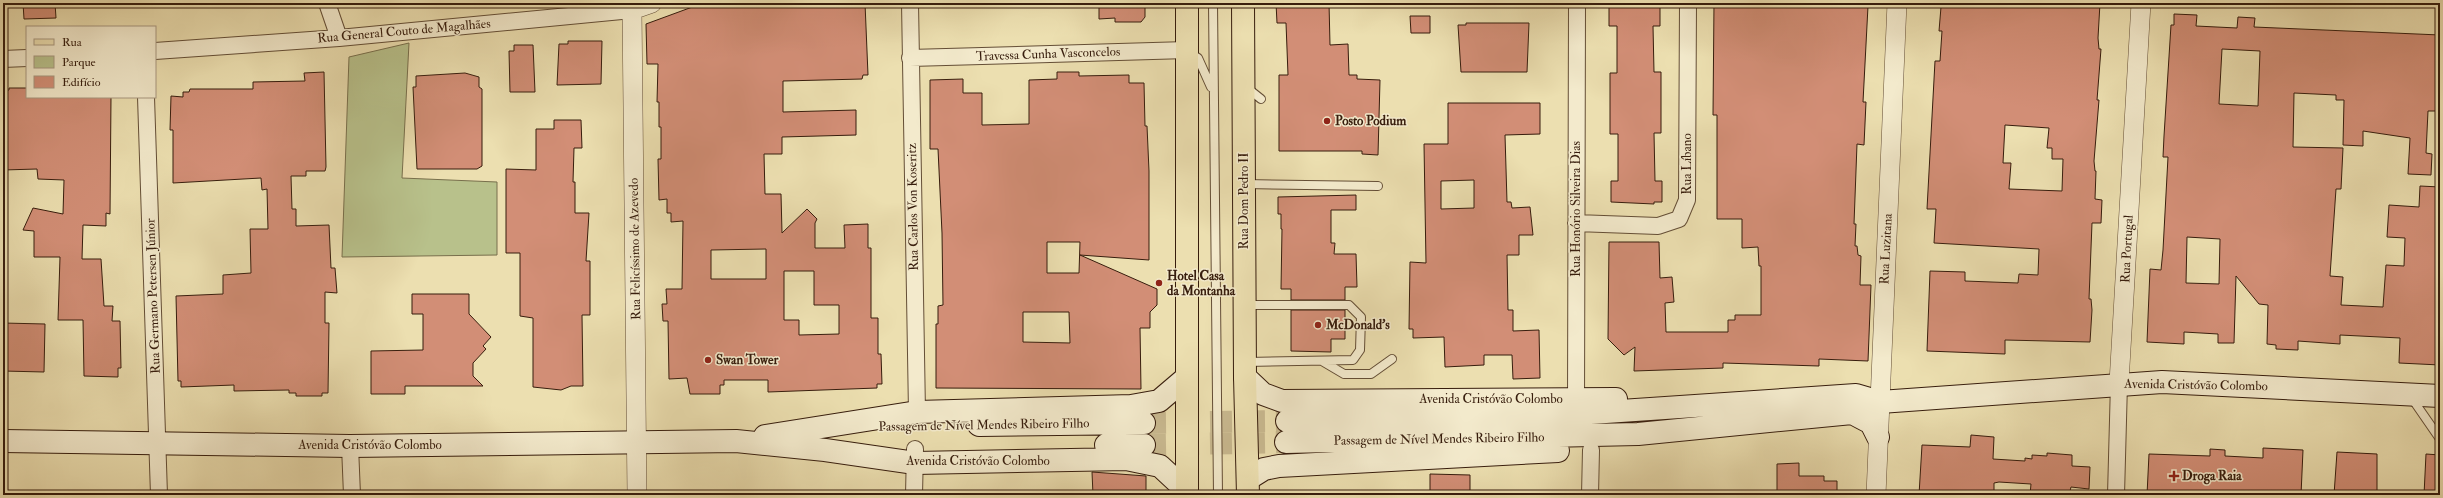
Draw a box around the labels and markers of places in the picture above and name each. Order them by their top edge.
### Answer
place label: Posto Podium [1335,113,1407,129]
marker: Posto Podium [1322,116,1332,126]
place label: Hotel Casa da Montanha [1167,268,1236,299]
marker: Hotel Casa da Montanha [1154,278,1164,288]
place label: McDonald's [1325,317,1390,333]
marker: McDonald's [1313,320,1323,330]
place label: Swan Tower [716,352,779,368]
marker: Swan Tower [703,355,713,365]
place label: Droga Raia [2182,468,2242,485]
marker: Droga Raia [2169,471,2179,481]

